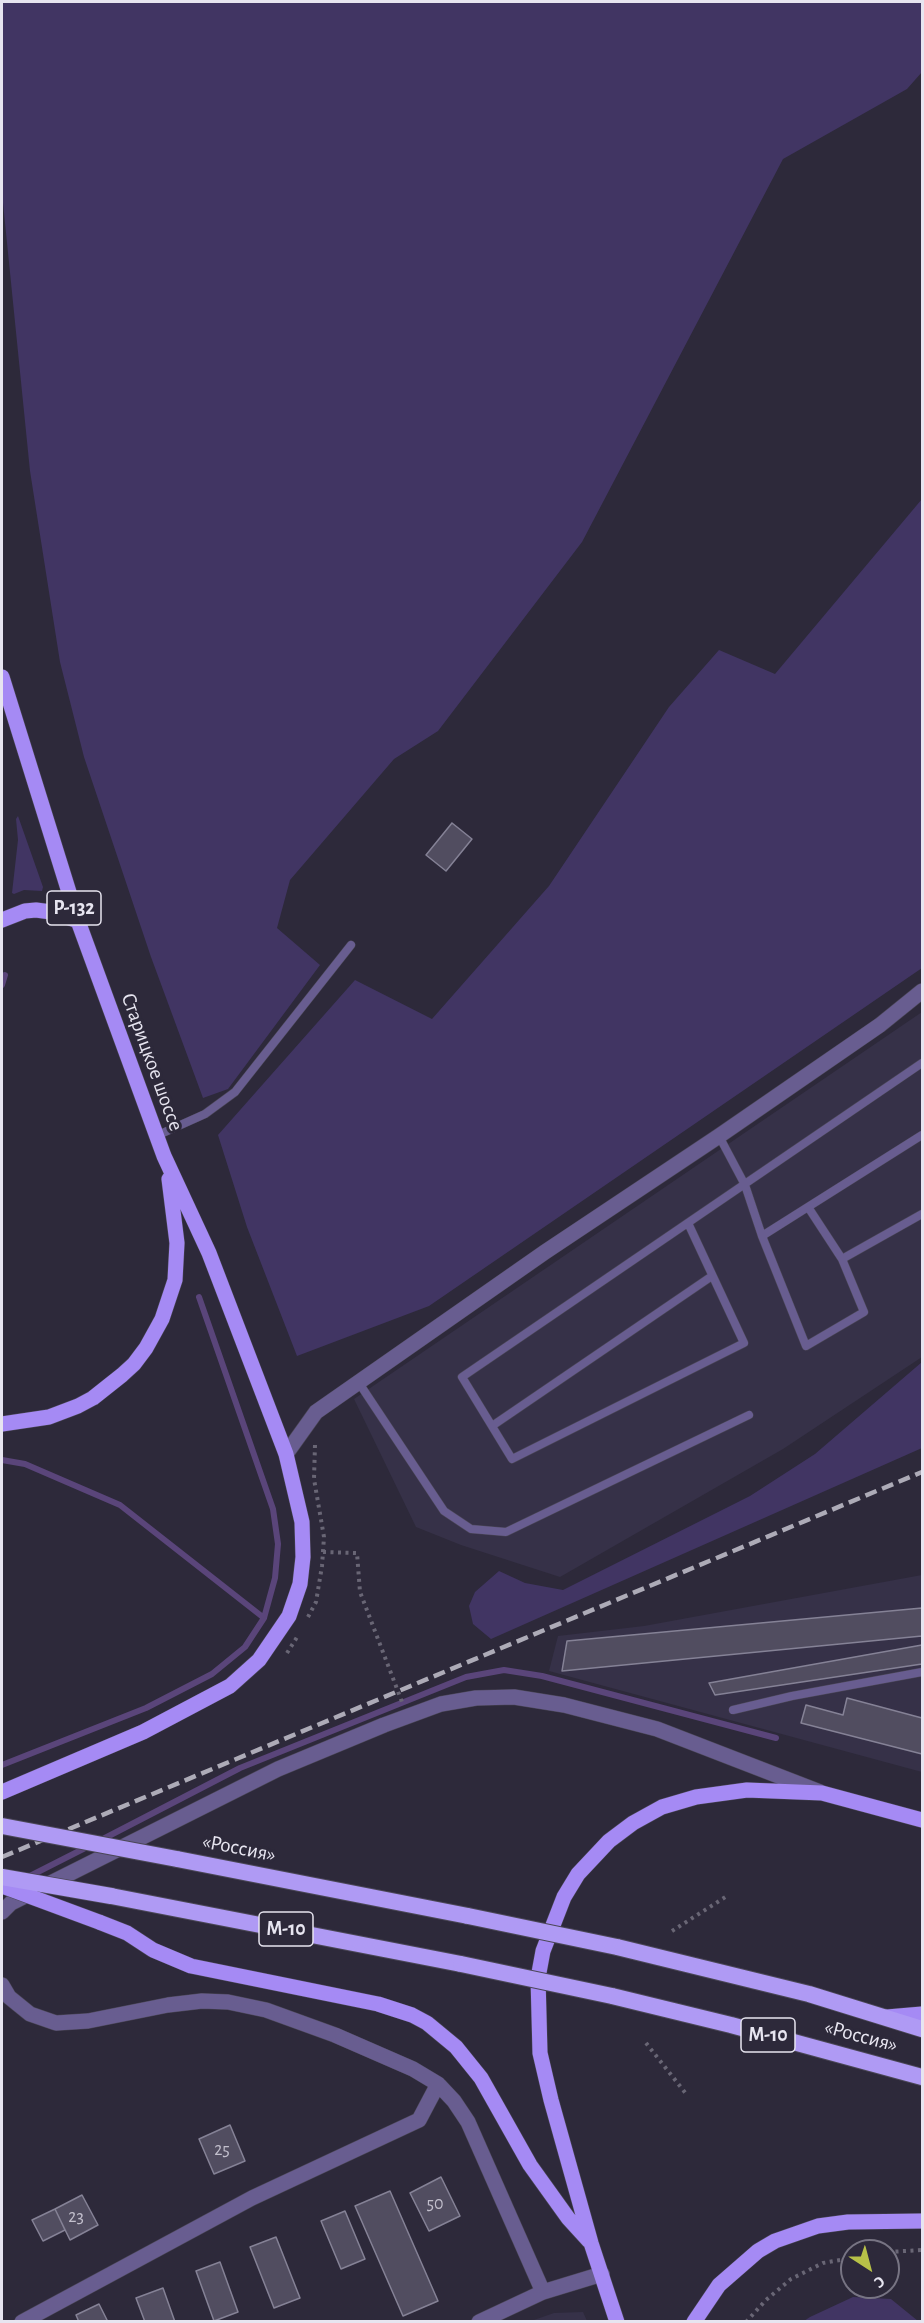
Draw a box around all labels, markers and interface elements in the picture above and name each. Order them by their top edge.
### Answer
road number: Р-132 [47,891,101,925]
street label: Старицкое шоссе [115,989,189,1135]
street label: «Россия» [200,1829,278,1867]
road number: М-10 [259,1912,313,1946]
street label: «Россия» [822,2014,900,2058]
road number: М-10 [741,2018,795,2052]
house number: 25 [214,2139,230,2161]
house number: 50 [426,2193,444,2215]
house number: 23 [68,2206,84,2228]
north arrow [840,2239,900,2299]
text: С [871,2273,888,2291]

